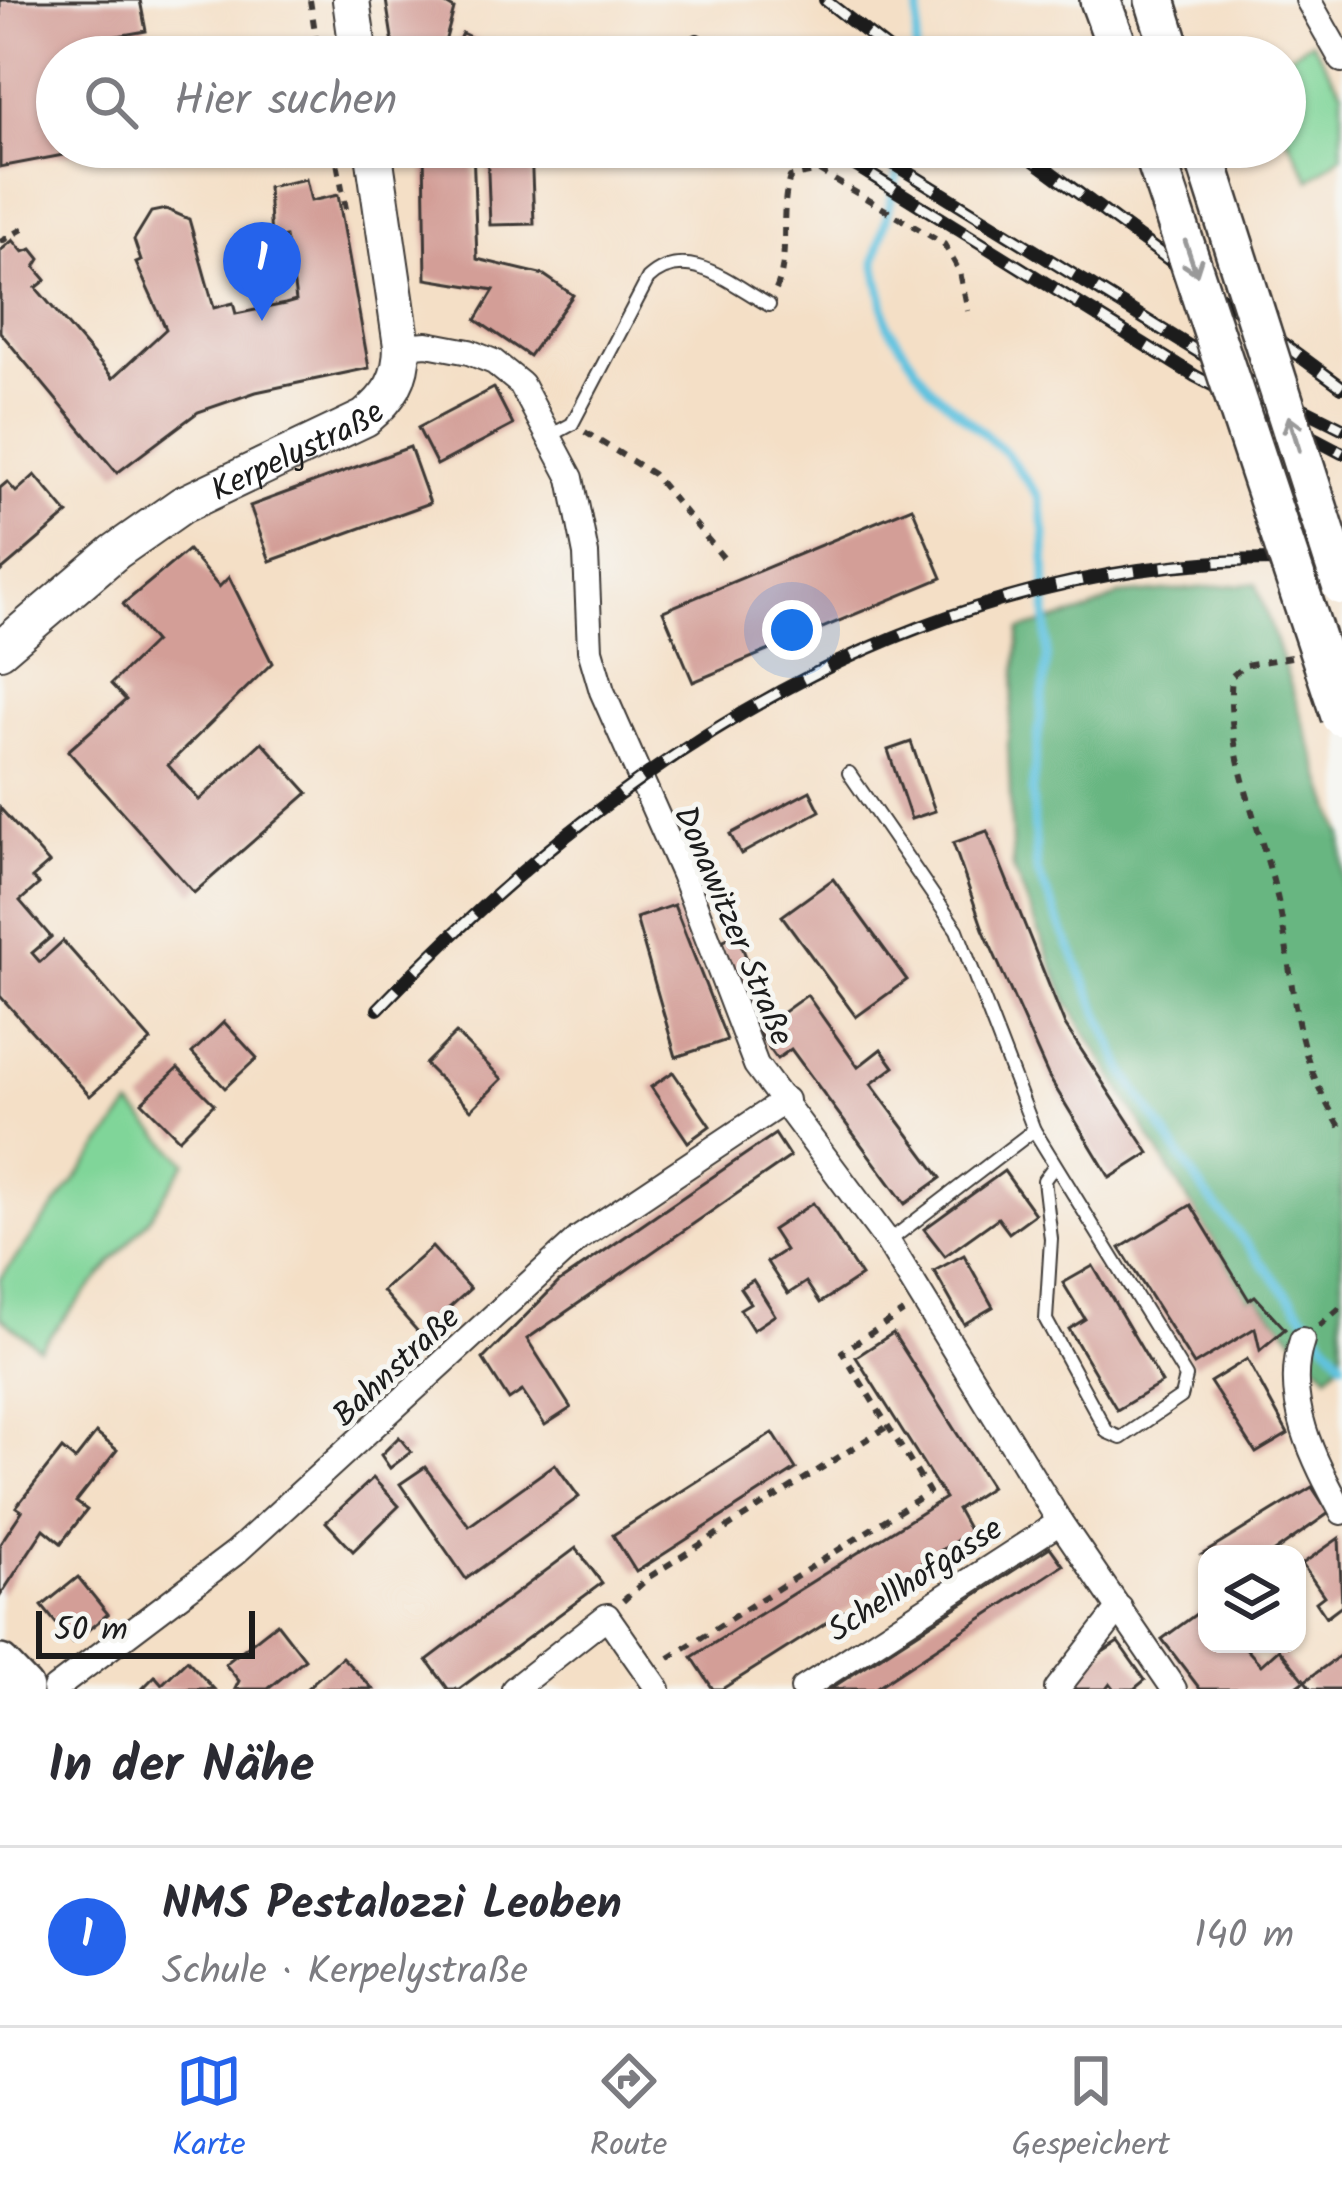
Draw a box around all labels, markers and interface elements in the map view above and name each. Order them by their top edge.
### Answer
search box [36,36,1306,168]
text: Hier suchen [174,66,397,138]
icon: search [78,69,144,135]
pin: 1 [223,222,301,321]
one-way arrow [1182,238,1203,275]
street label: Kerpelystraße [202,389,399,518]
one-way arrow [1282,415,1304,453]
your location [762,600,822,660]
street label: Donawitzer Straße [657,798,806,1055]
street label: Bahnstraße [321,1294,474,1441]
street label: Schellhofgasse [818,1504,1014,1658]
map controls [1198,1545,1306,1653]
button: layers [1198,1545,1306,1653]
scale bar [36,1605,255,1658]
text: 50 m [54,1605,128,1658]
text: In der Nähe [48,1727,314,1808]
text: NMS Pestalozzi Leoben [162,1870,622,1942]
text: 1 [81,1906,93,1968]
text: 140 m [1194,1906,1294,1968]
text: Schule · Kerpelystraße [162,1942,528,2004]
tab: Karte [172,2048,246,2173]
tab: Route [590,2048,667,2173]
tab: Gespeichert [1011,2048,1170,2173]

